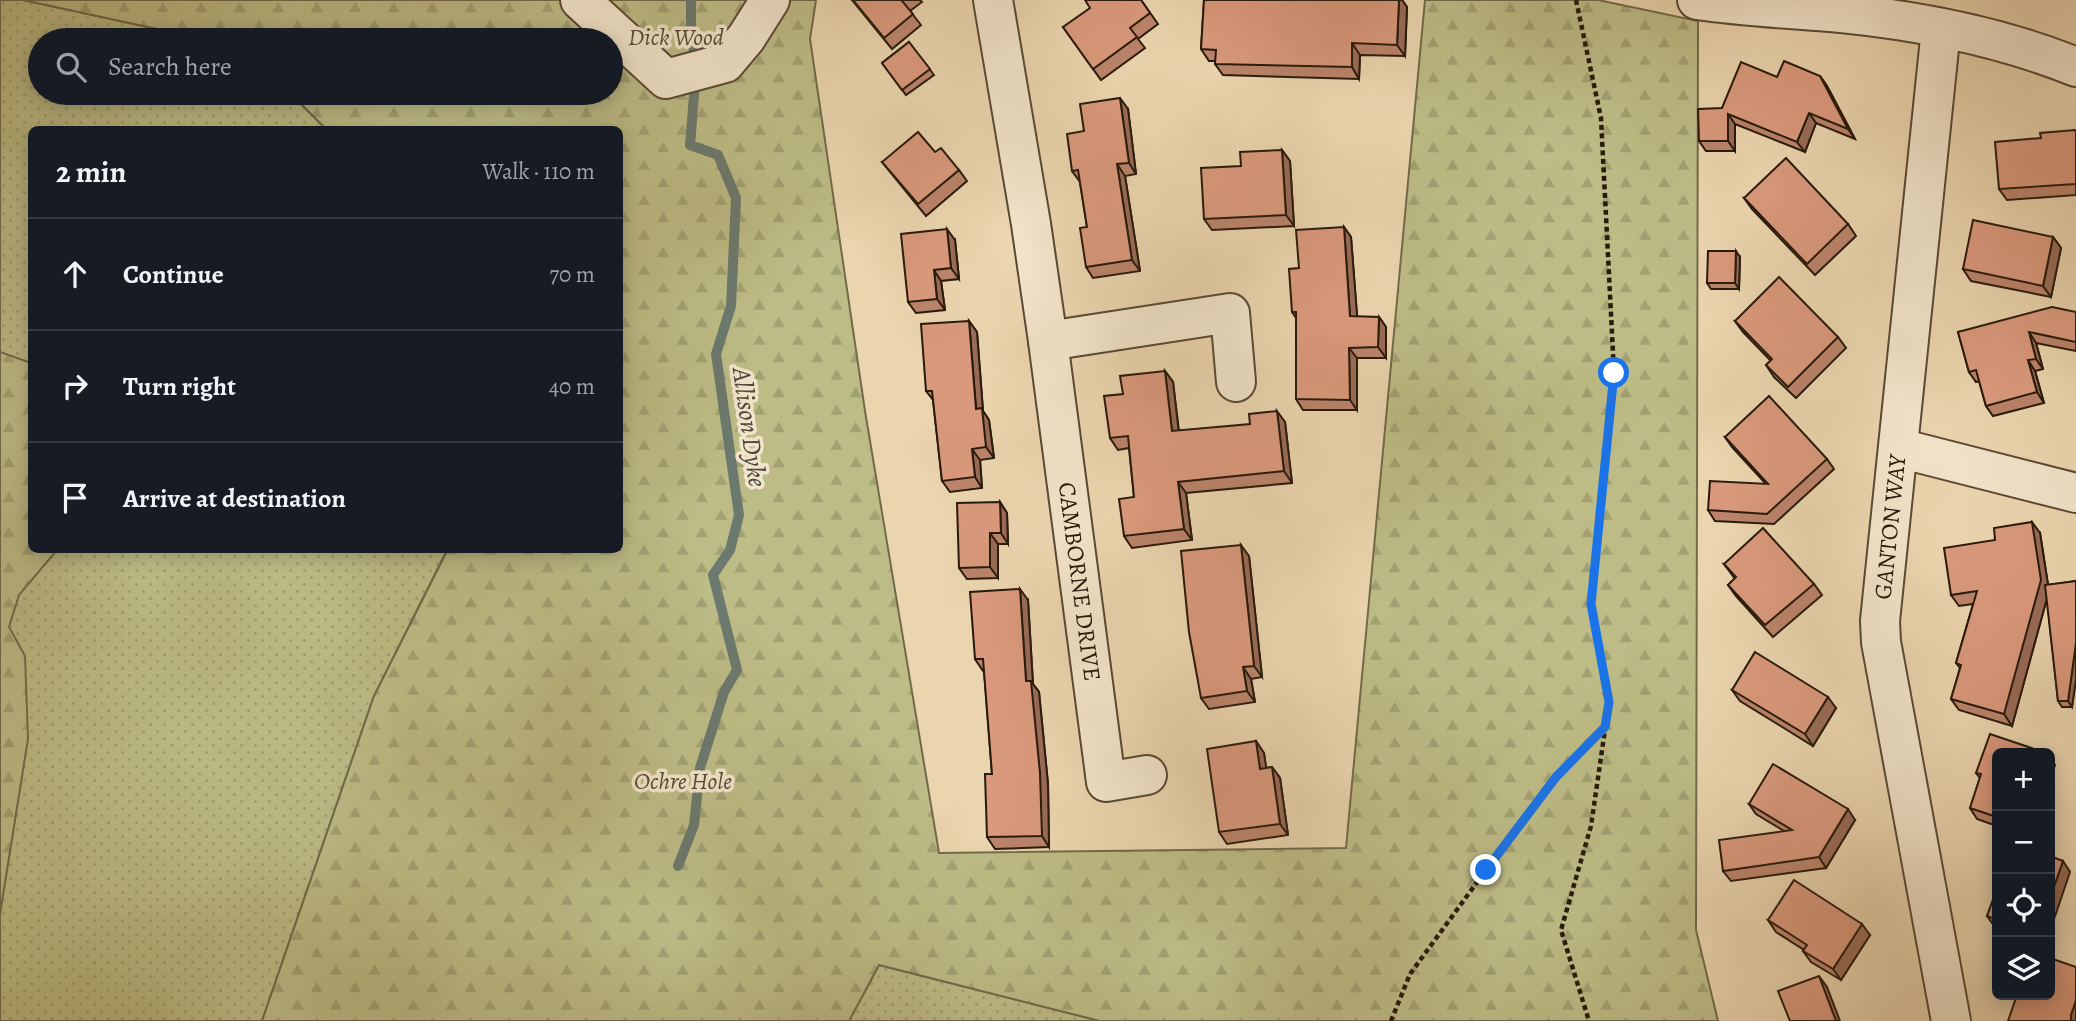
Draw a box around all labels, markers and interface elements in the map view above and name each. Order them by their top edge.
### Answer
park label: Dick Wood [628,21,724,53]
search box [28,28,623,105]
icon: search [52,48,90,86]
text: Search here [108,49,232,84]
text: 2 min [56,152,126,192]
text: Walk · 110 m [482,156,595,187]
icon: ahead [56,255,94,293]
text: Continue [123,257,224,292]
text: 70 m [549,259,595,290]
route start [1598,357,1629,388]
water label: Allison Dyke [724,363,775,489]
icon: right [56,367,94,405]
text: Turn right [123,369,236,404]
text: 40 m [549,371,595,402]
street label: GANTON WAY [1866,452,1914,601]
icon: arrive [56,479,94,517]
street label: CAMBORNE DRIVE [1051,480,1109,683]
text: Arrive at destination [123,481,346,516]
map controls [1992,748,2055,1000]
button: + [1992,748,2055,811]
park label: Ochre Hole [634,765,732,797]
button: − [1992,811,2055,874]
route end [1470,854,1501,885]
button: locate [1992,874,2055,937]
button: layers [1992,937,2055,1000]

